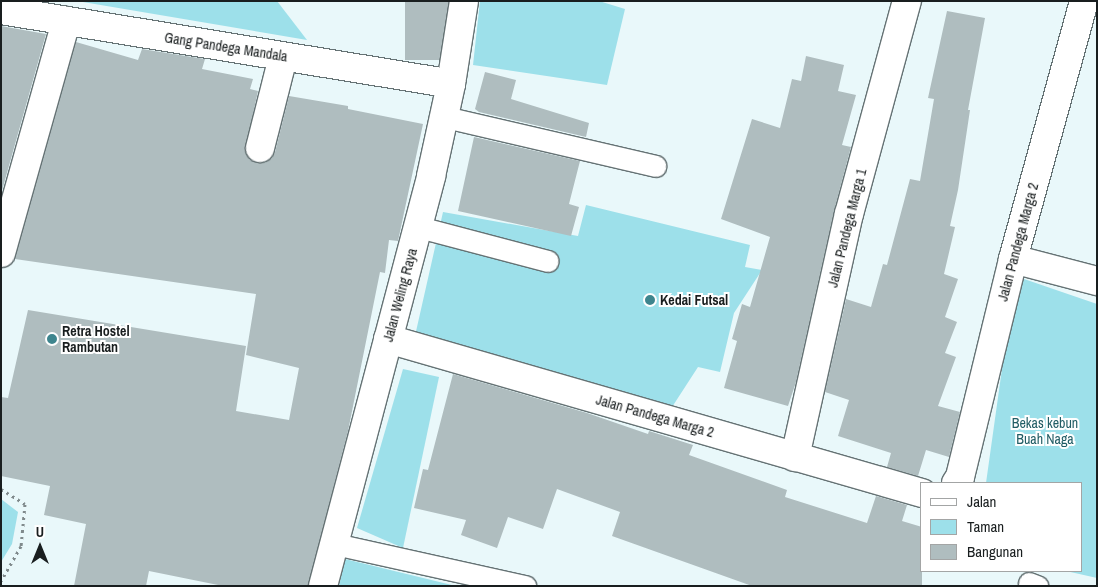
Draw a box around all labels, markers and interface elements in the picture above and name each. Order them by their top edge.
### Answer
street label: Gang Pandega Mandala [163,29,289,65]
street label: Jalan Pandega Marga 1 [824,167,870,289]
street label: Jalan Pandega Marga 2 [994,181,1042,303]
street label: Jalan Weling Raya [379,246,421,344]
place label: Kedai Futsal [660,292,728,308]
marker: Kedai Futsal [644,294,656,306]
place label: Retra Hostel Rambutan [62,323,130,356]
marker: Retra Hostel Rambutan [46,333,58,345]
street label: Jalan Pandega Marga 2 [594,391,716,441]
park label: Bekas kebun Buah Naga [1012,415,1078,448]
legend [920,482,1083,572]
text: Jalan [967,491,996,512]
text: Taman [967,516,1004,537]
north arrow [15,522,65,572]
text: U [36,523,44,541]
text: Bangunan [967,541,1023,562]

